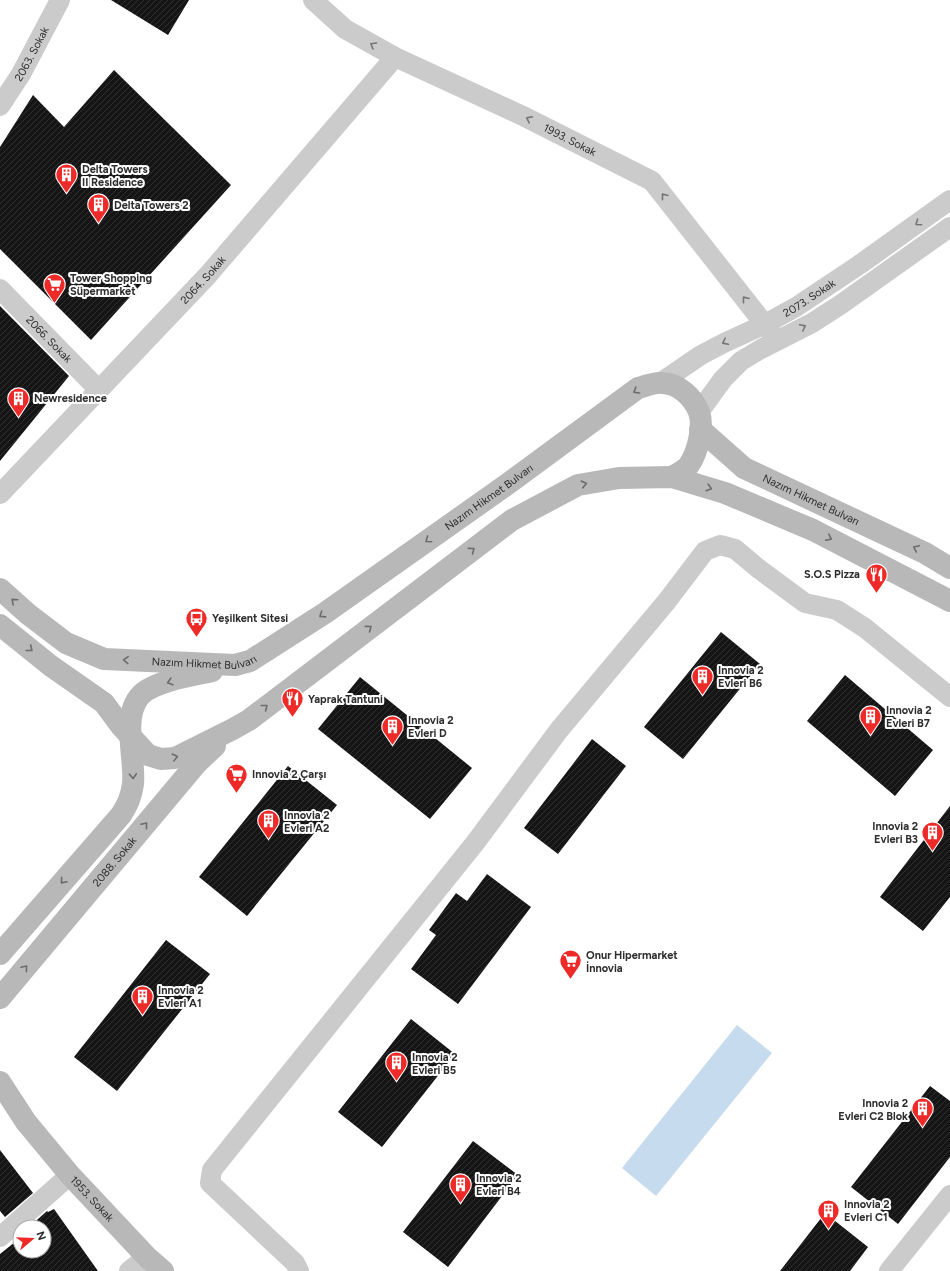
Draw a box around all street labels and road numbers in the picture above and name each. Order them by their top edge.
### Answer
street label: 2063. Sokak [12,24,52,84]
street label: 1993. Sokak [541,121,599,159]
street label: 2064. Sokak [178,253,229,307]
street label: 2073. Sokak [781,276,838,320]
street label: 2066. Sokak [23,313,75,366]
street label: Nazım Hikmet Bulvarı [442,461,536,533]
street label: Nazım Hikmet Bulvarı [760,472,861,528]
street label: Nazım Hikmet Bulvarı [151,652,259,672]
street label: 2088. Sokak [90,834,140,890]
street label: 1953. Sokak [67,1174,117,1225]

